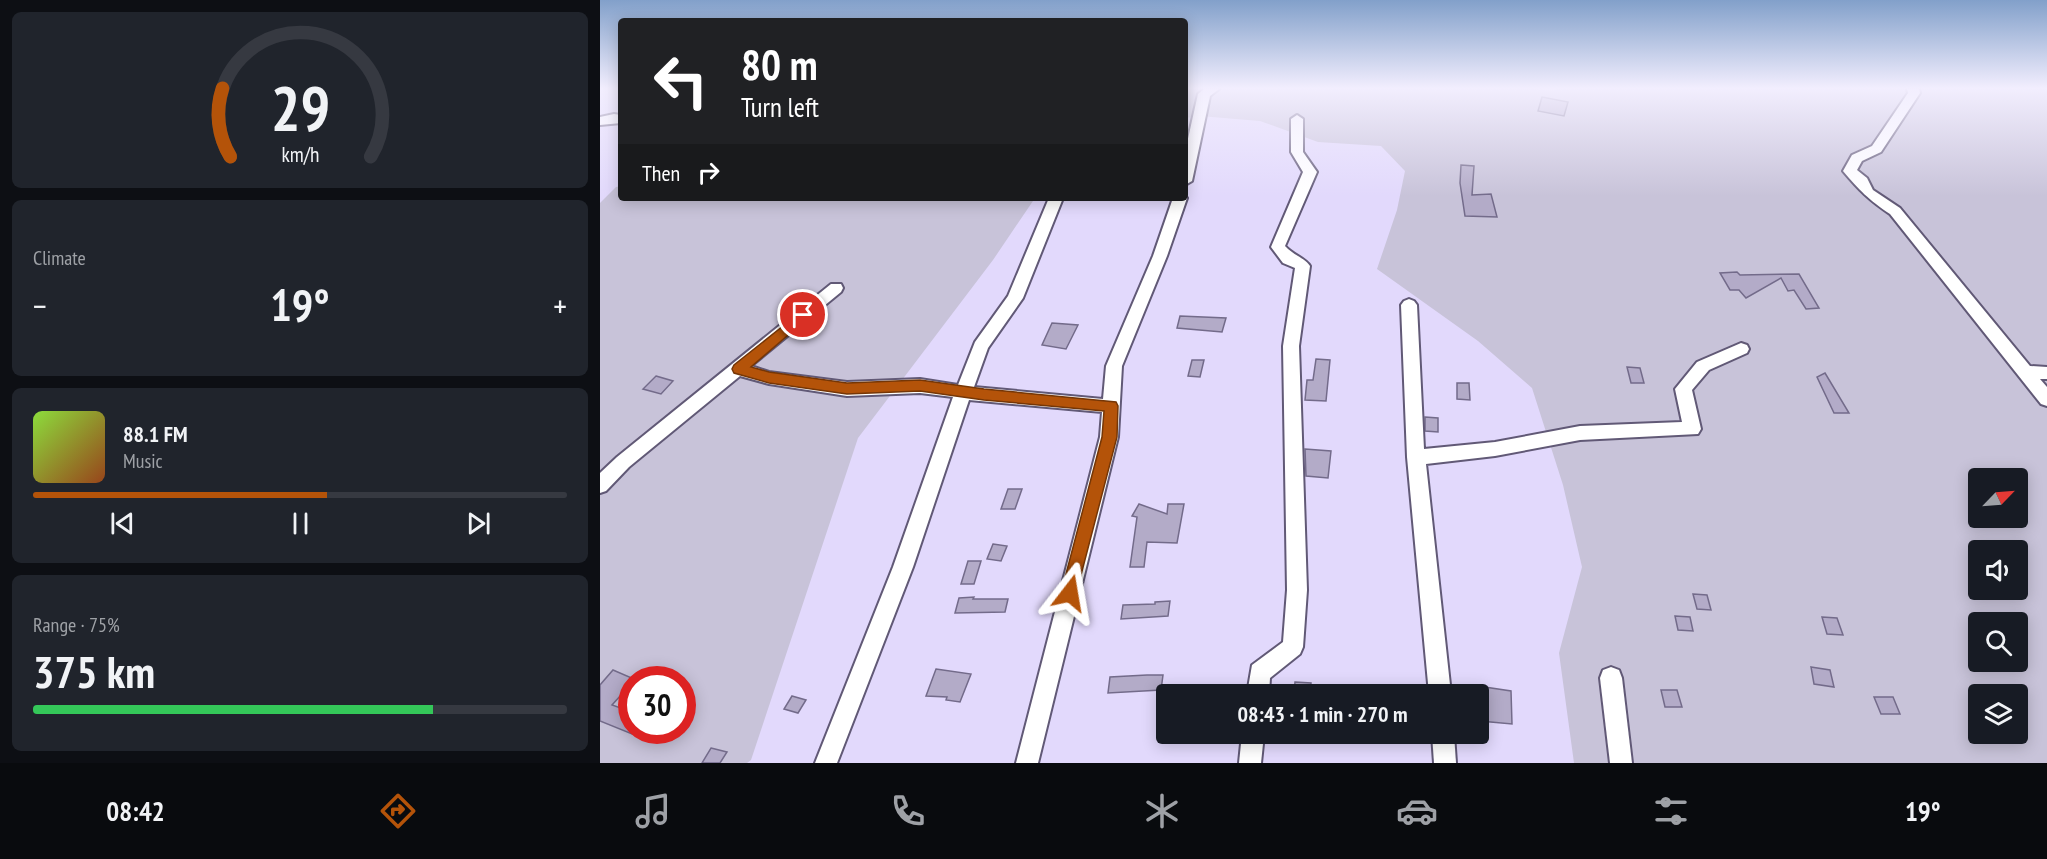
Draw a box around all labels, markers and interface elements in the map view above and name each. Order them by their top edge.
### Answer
text: 80 m [741,37,818,92]
icon: left [642,42,720,120]
text: 29 [270,67,330,148]
text: Turn left [741,90,819,124]
text: km/h [281,140,319,168]
icon: right [692,156,725,189]
text: Then [642,159,680,187]
text: Climate [33,245,86,271]
text: 19° [270,275,330,333]
text: − [33,284,47,327]
text: + [553,284,567,327]
pin [777,289,828,340]
icon: arrive [786,298,819,331]
text: 88.1 FM [123,420,188,448]
text: Music [123,448,163,474]
north arrow [1968,468,2028,528]
map controls [1968,468,2028,744]
icon: previous [106,507,139,540]
icon: pause [284,507,317,540]
icon: next [462,507,495,540]
button: sound [1968,540,2028,600]
position arrow [1038,561,1102,625]
text: Range · 75% [33,612,120,638]
button: search [1968,612,2028,672]
text: 375 km [33,642,155,700]
speed limit sign: 30 [618,666,696,744]
button: layers [1968,684,2028,744]
text: 08:43 · 1 min · 270 m [1237,700,1408,728]
icon: directions [377,790,419,832]
icon: music [632,790,674,832]
icon: phone [887,790,929,832]
icon: climate [1141,790,1183,832]
icon: car [1396,790,1438,832]
icon: filters [1650,790,1692,832]
text: 08:42 [106,794,165,828]
text: 19° [1905,794,1941,828]

